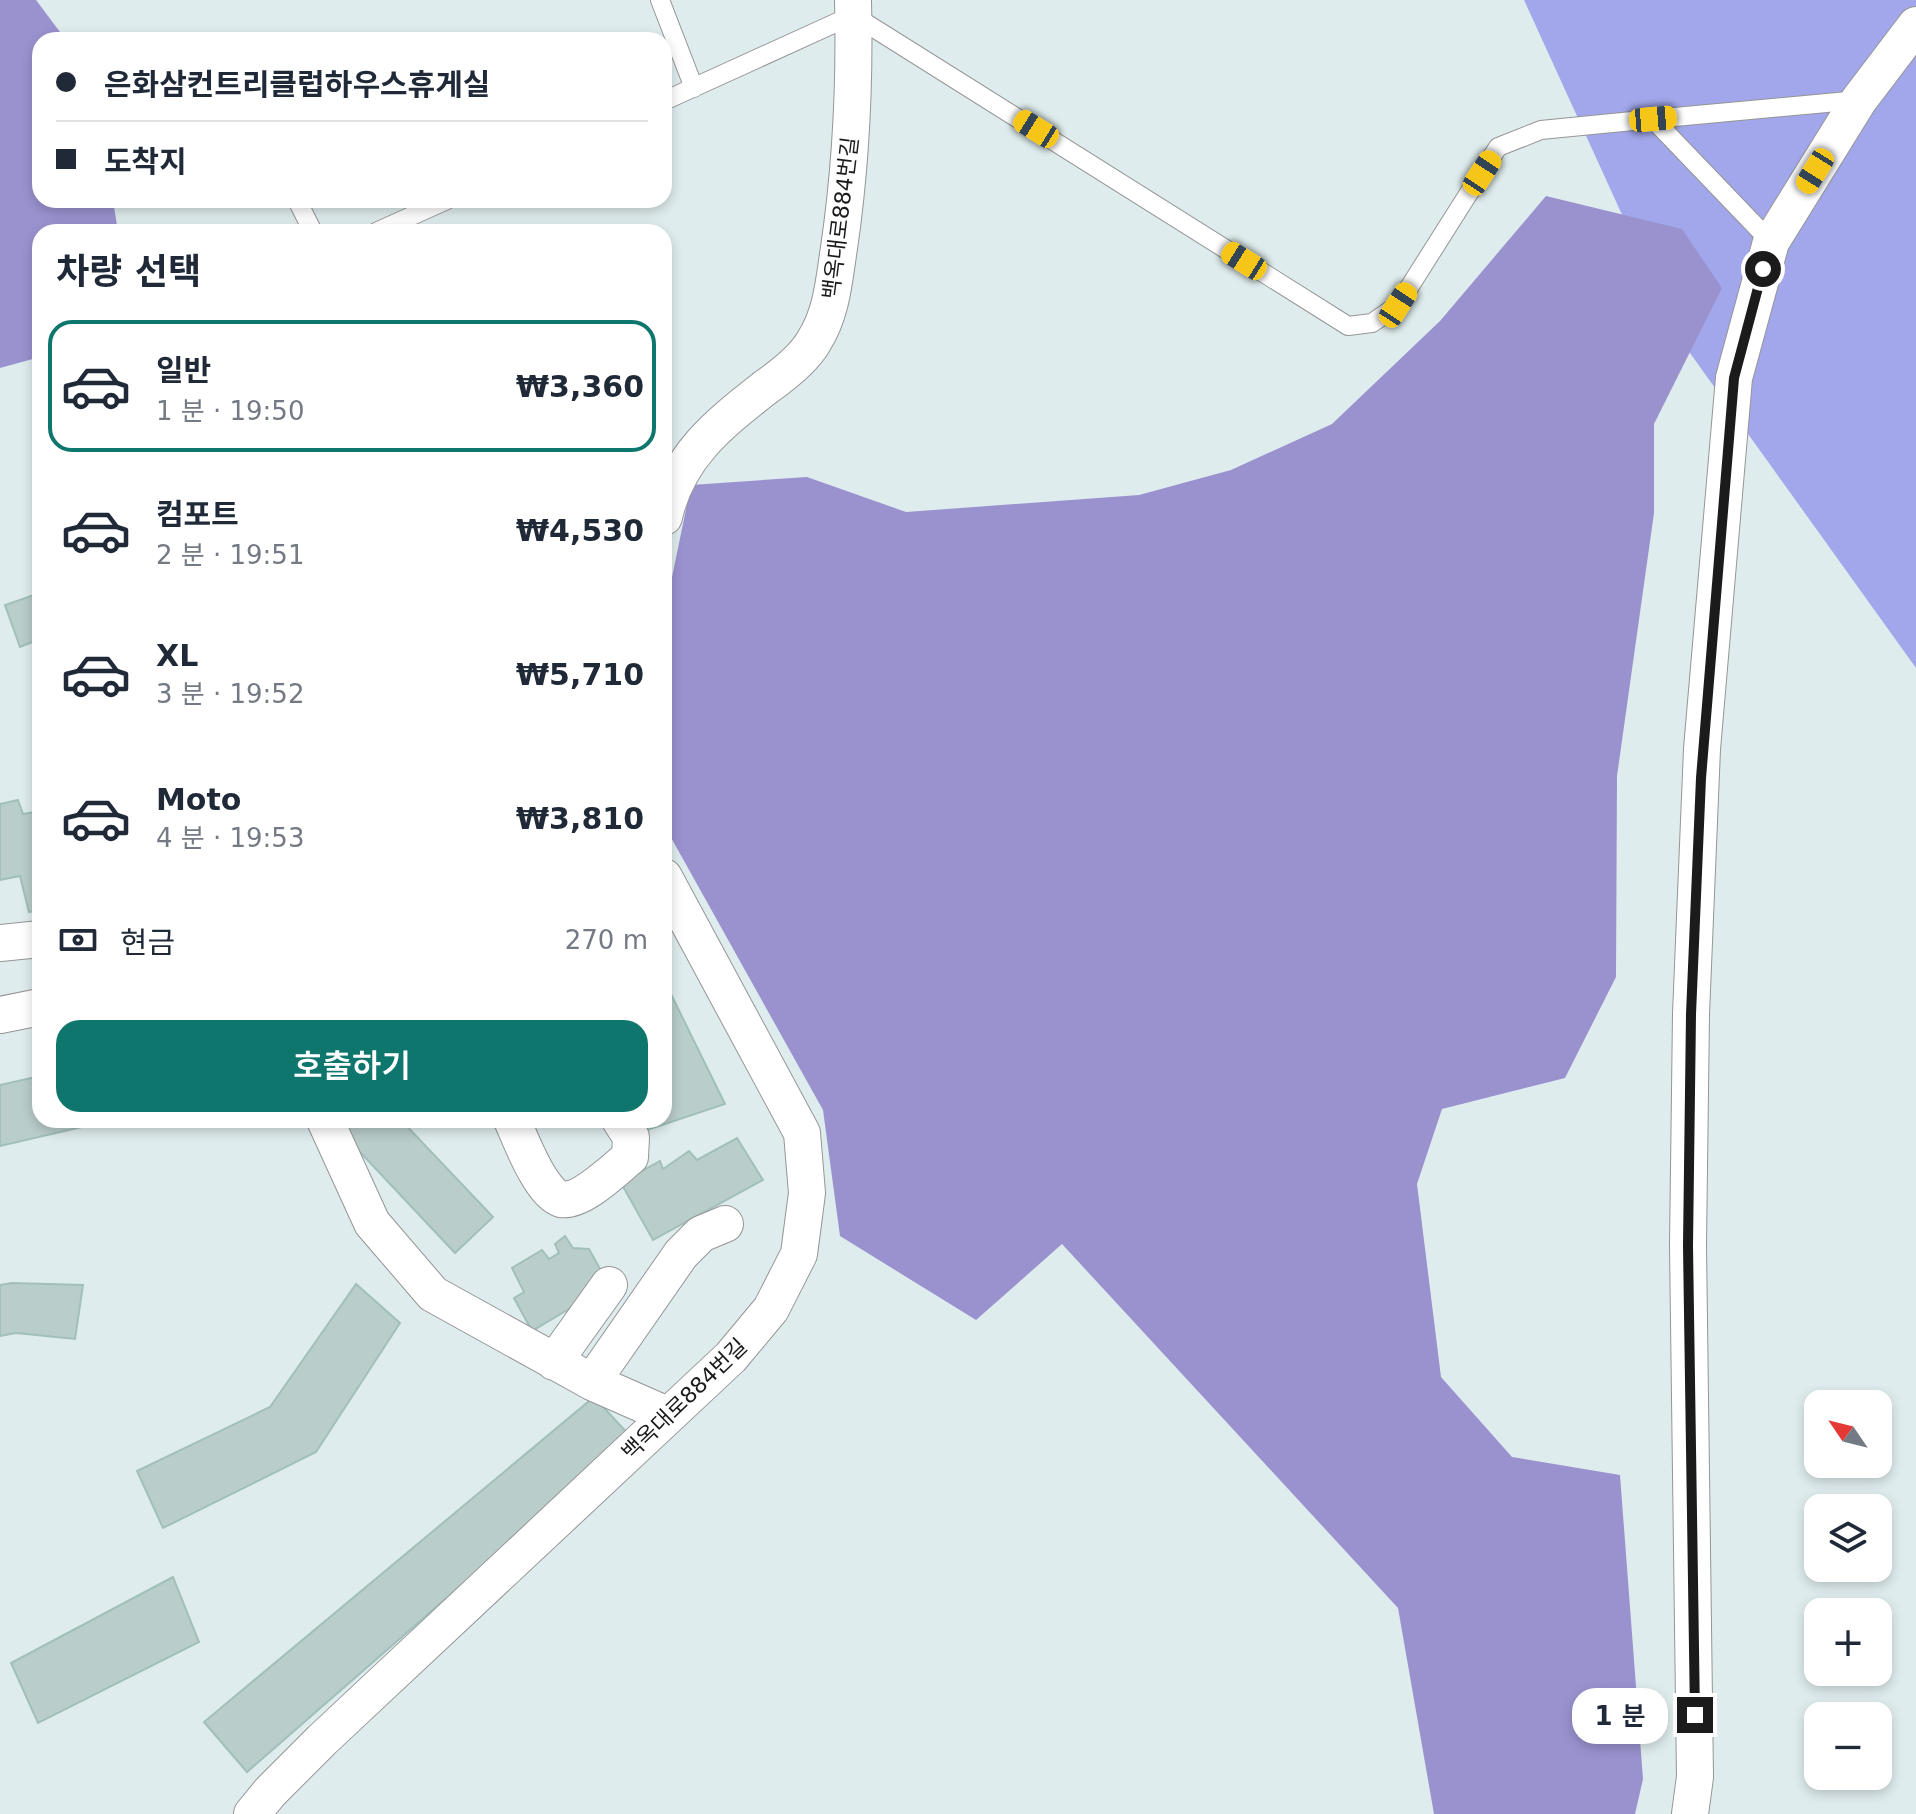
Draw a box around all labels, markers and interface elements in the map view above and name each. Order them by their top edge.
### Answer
text: 은화삼컨트리클럽하우스휴게실 [104,67,490,102]
car [1628,105,1678,133]
car [1009,106,1063,152]
street label: 백옥대로884번길 [818,135,863,301]
text: 도착지 [104,144,187,179]
car [1792,144,1838,198]
car [1459,146,1505,200]
car [1217,238,1271,284]
text: 차량 선택 [56,251,201,292]
route start [1745,251,1781,287]
car [1375,278,1421,332]
icon: car [60,350,132,422]
text: 일반 [156,353,211,388]
text: ₩3,360 [516,369,644,404]
text: 1 분 · 19:50 [156,396,304,426]
icon: car [60,494,132,566]
text: 컴포트 [156,497,239,532]
text: ₩4,530 [516,513,644,548]
text: 2 분 · 19:51 [156,540,304,570]
icon: car [60,638,132,710]
text: XL [156,638,198,673]
text: ₩5,710 [516,657,644,692]
text: 3 분 · 19:52 [156,679,304,709]
icon: car [60,782,132,854]
text: Moto [156,782,241,817]
text: ₩3,810 [516,801,644,836]
text: 4 분 · 19:53 [156,823,304,853]
icon: cash [56,918,100,962]
text: 현금 [120,925,175,960]
text: 270 m [565,925,648,955]
button: 호출하기 [56,1020,648,1112]
street label: 백옥대로884번길 [617,1334,752,1465]
north arrow [1804,1390,1892,1478]
map controls [1804,1390,1892,1790]
button: layers [1804,1494,1892,1582]
button: + [1804,1598,1892,1686]
callout: 1 분 [1571,1687,1667,1743]
route end [1677,1697,1713,1733]
text: 1 분 [1594,1701,1646,1731]
button: − [1804,1702,1892,1790]

